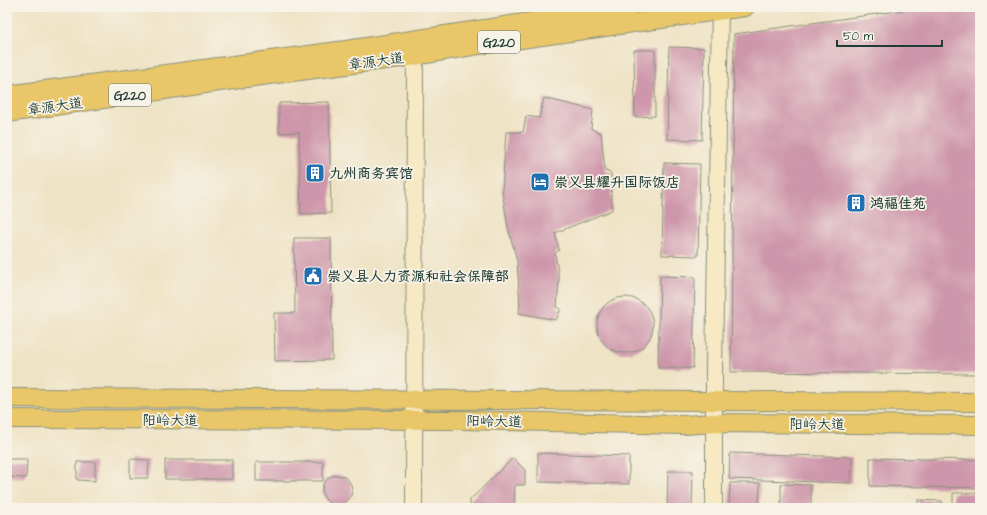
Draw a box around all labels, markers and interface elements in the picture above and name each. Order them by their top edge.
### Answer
scale bar [837,22,942,48]
text: 50 m [843,28,874,45]
road number: G220 [478,31,520,53]
street label: 章源大道 [347,48,405,76]
road number: G220 [109,84,151,106]
street label: 章源大道 [26,93,84,121]
building icon: 九州商务宾馆 [304,162,326,184]
place label: 九州商务宾馆 [329,164,413,184]
hotel icon: 崇义县耀升国际饭店 [529,171,551,193]
place label: 崇义县耀升国际饭店 [554,173,680,193]
building icon: 鸿福佳苑 [845,192,867,214]
place label: 鸿福佳苑 [870,194,926,214]
public building icon: 崇义县人力资源和社会保障部 [302,265,324,287]
place label: 崇义县人力资源和社会保障部 [327,267,509,287]
street label: 阳岭大道 [142,411,198,431]
street label: 阳岭大道 [466,412,522,432]
street label: 阳岭大道 [789,415,845,435]

